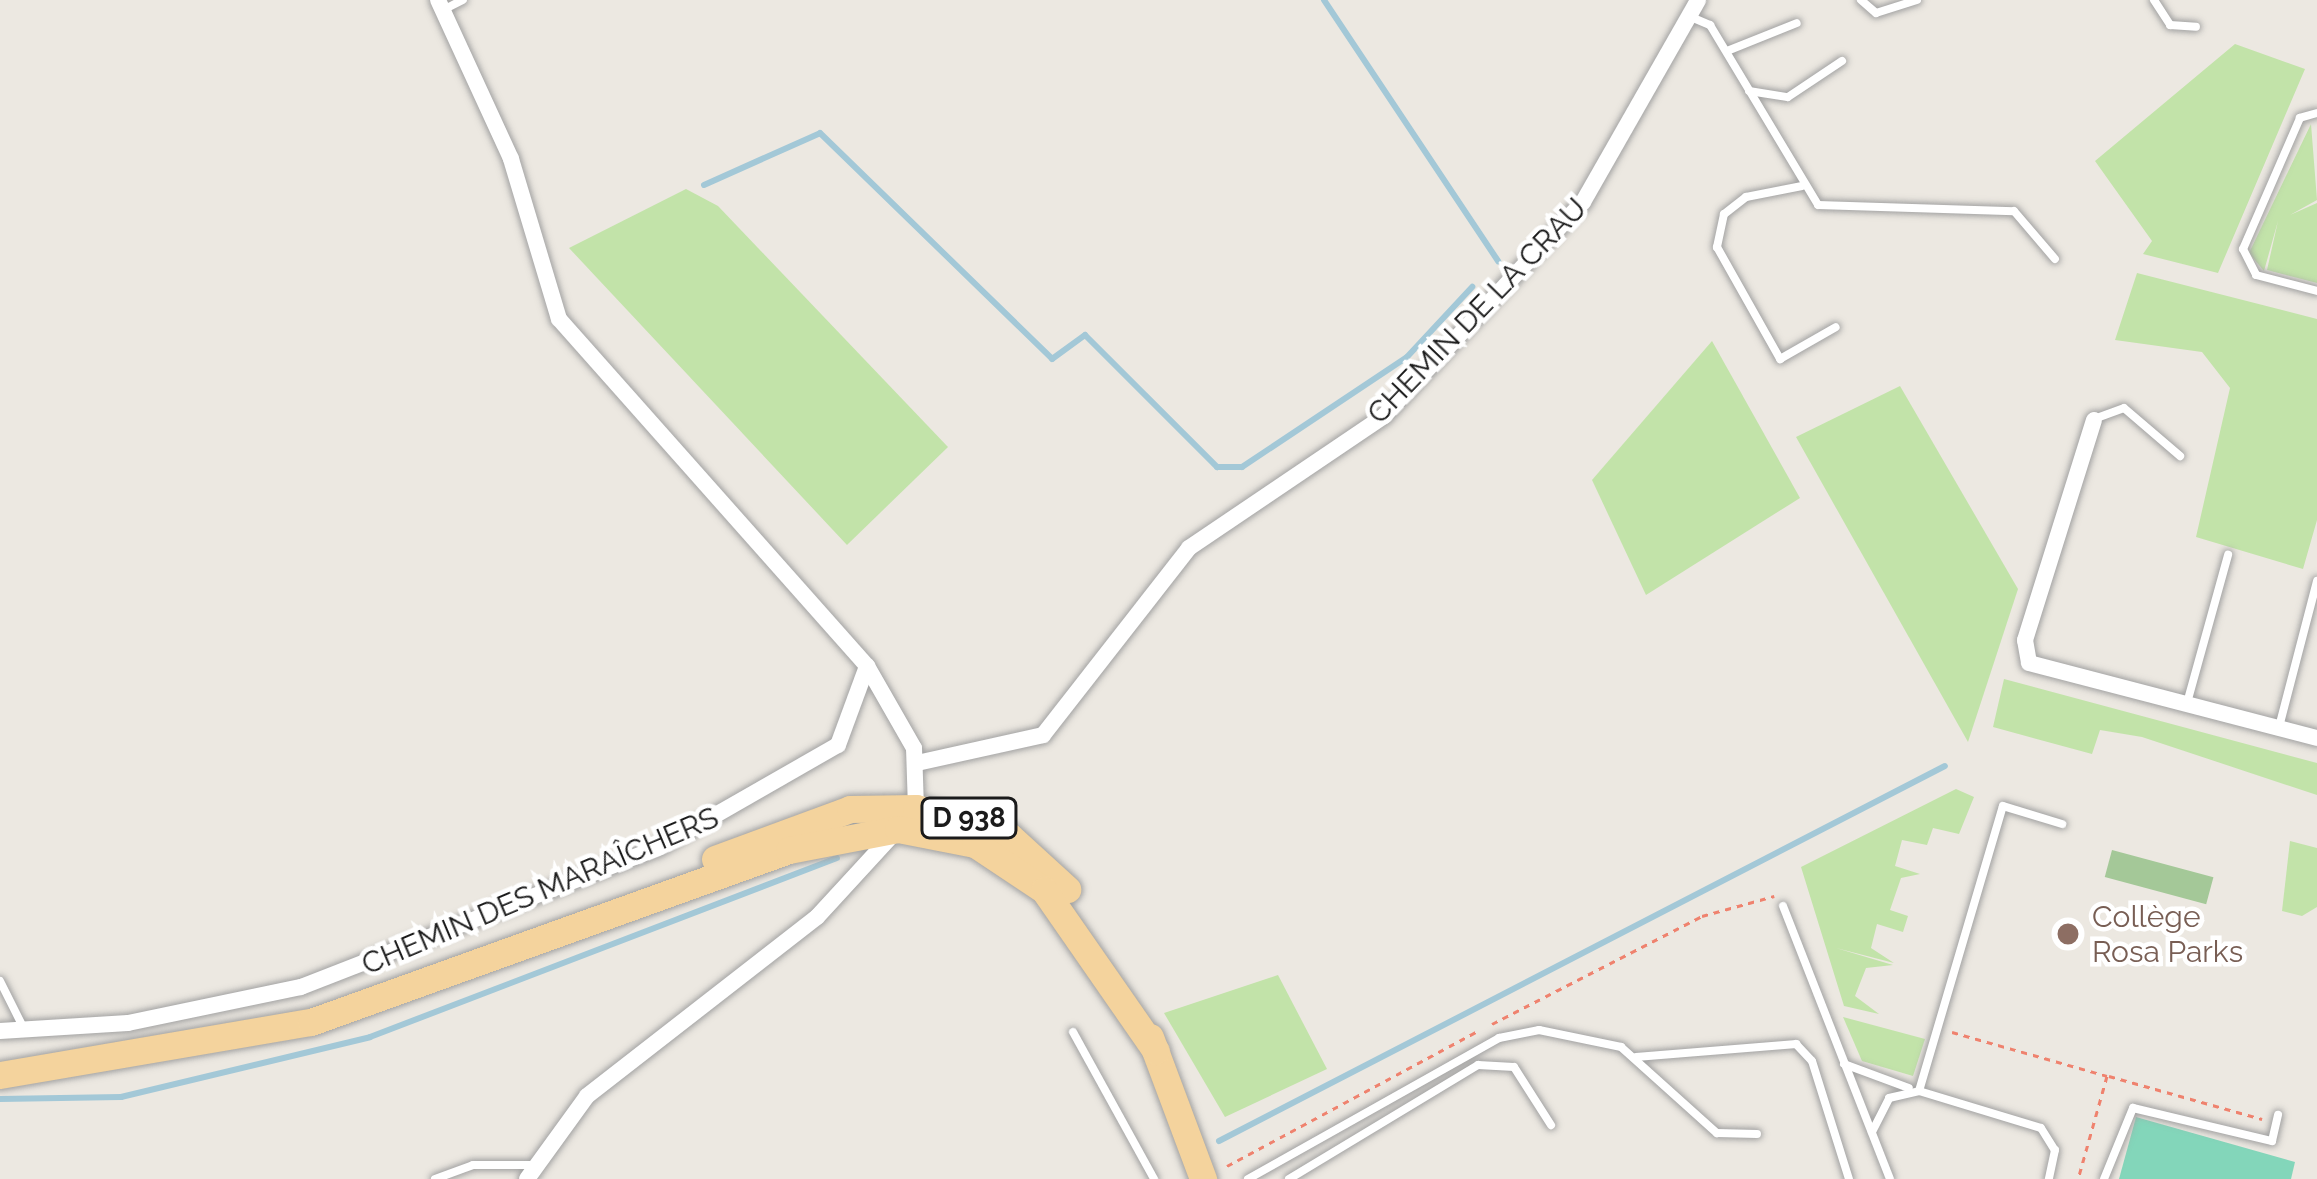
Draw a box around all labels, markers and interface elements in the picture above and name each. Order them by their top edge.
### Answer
street label: CHEMIN DE LA CRAU [1360,190,1594,432]
road number: D 938 [918,797,1020,839]
street label: CHEMIN DES MARAÎCHERS [356,799,724,983]
place label: Collège Rosa Parks [2092,899,2243,970]
marker: Collège Rosa Parks [2055,921,2081,947]

